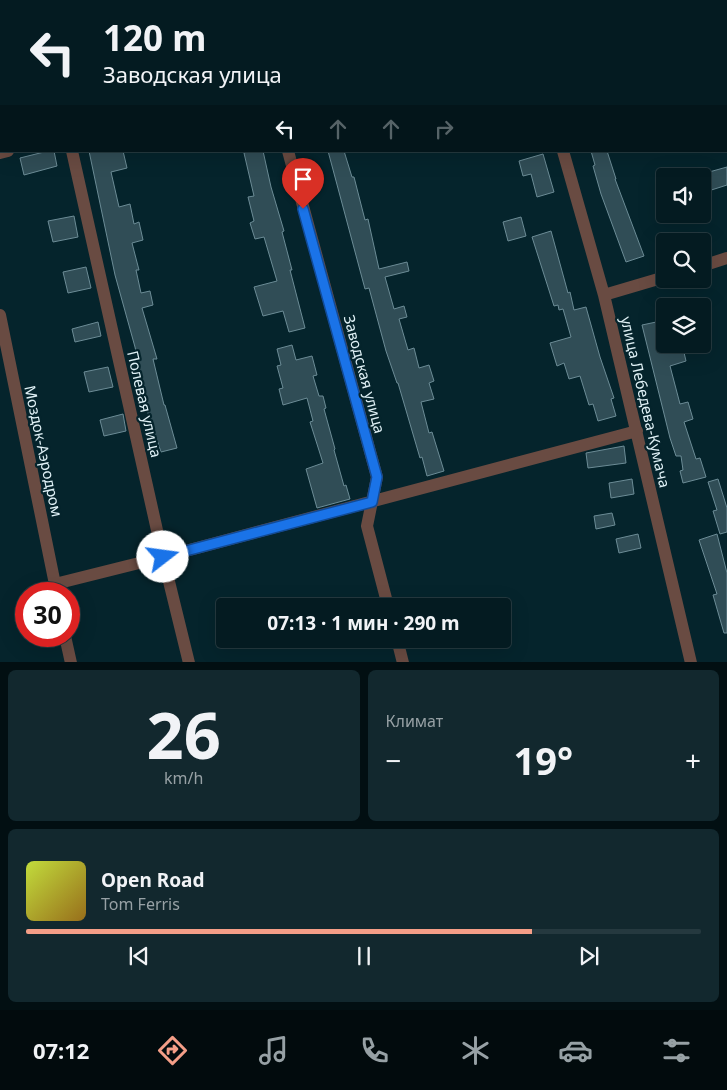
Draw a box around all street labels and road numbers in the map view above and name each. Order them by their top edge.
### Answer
street label: Заводская улица [340,313,390,435]
street label: улица Лебедева-Кумача [617,314,675,490]
street label: Полевая улица [123,349,167,459]
street label: Моздок-Аэродром [20,383,68,519]

